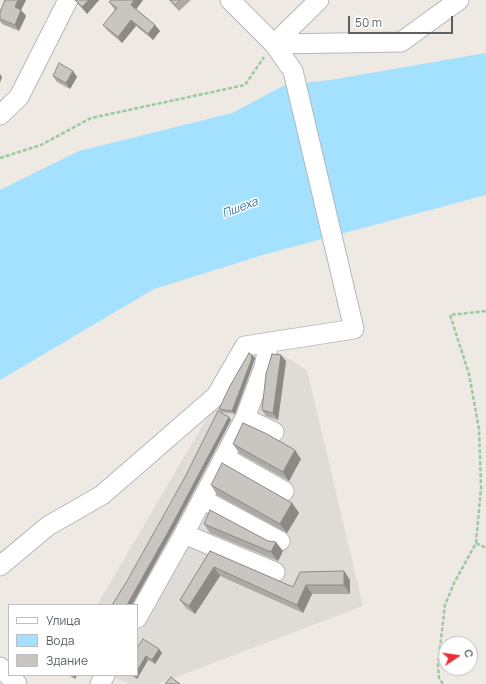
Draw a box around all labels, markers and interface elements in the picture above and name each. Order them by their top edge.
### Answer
scale bar [350,8,455,34]
text: 50 m [355,14,382,31]
water label: Пшеха [220,195,260,221]
legend [8,604,138,676]
text: Улица [46,612,80,629]
text: Вода [46,632,74,649]
north arrow [438,636,478,676]
text: С [461,648,477,659]
text: Здание [46,652,88,669]

